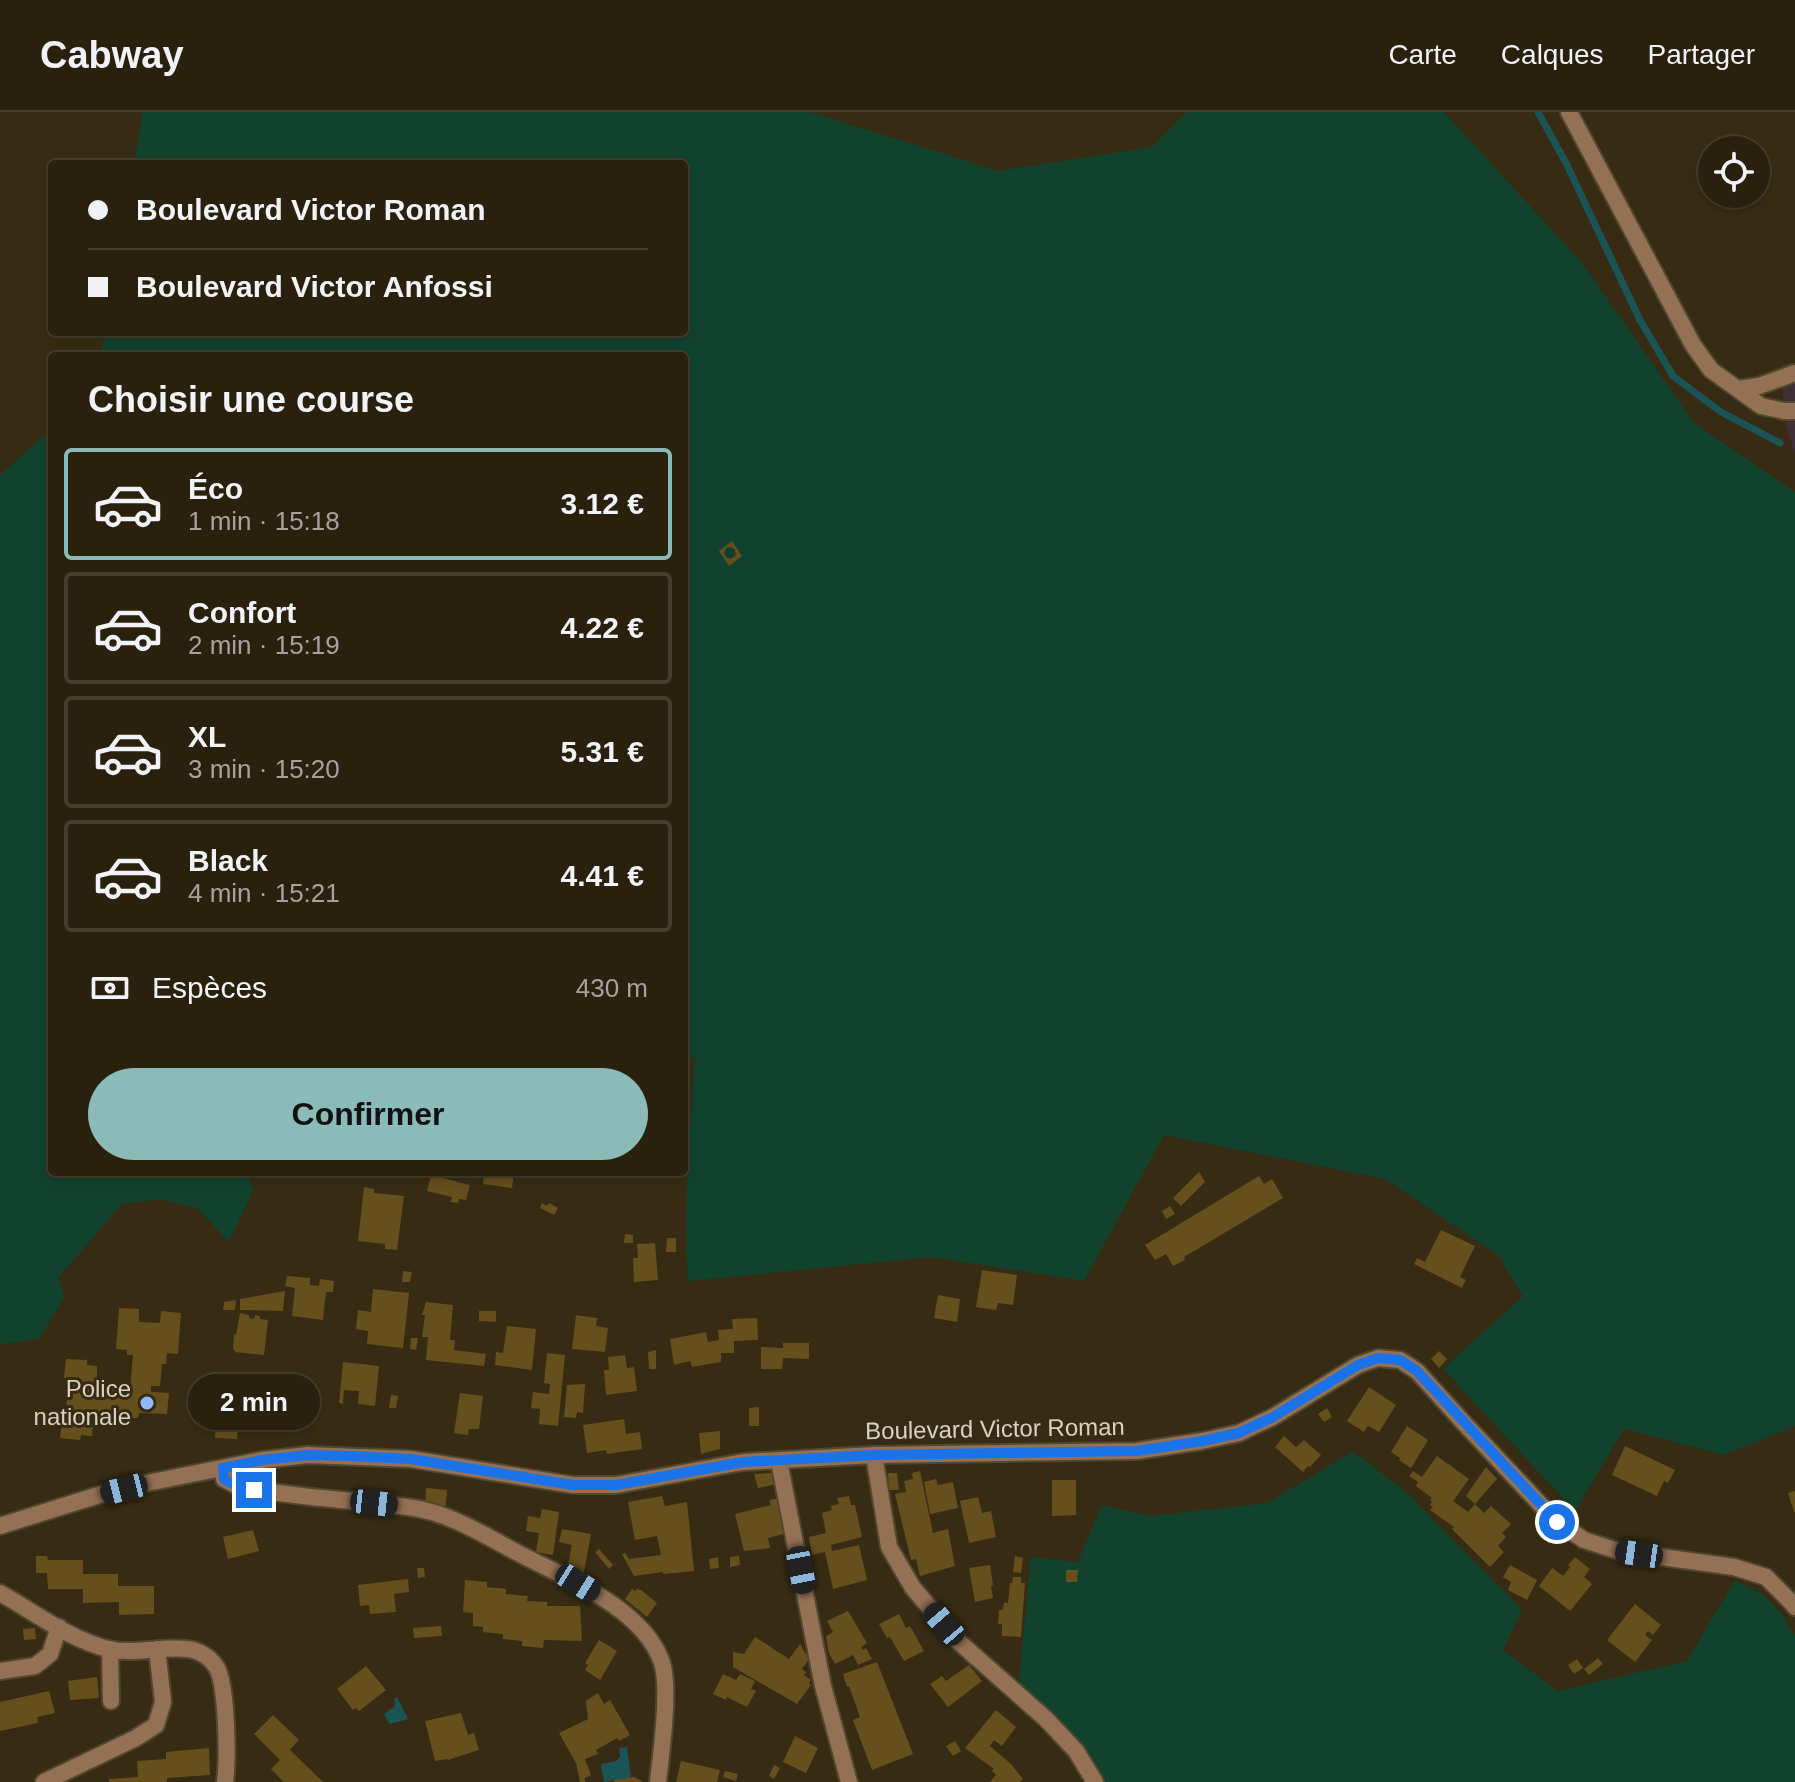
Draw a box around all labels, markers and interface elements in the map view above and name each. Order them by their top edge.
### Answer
text: Cabway [40,34,184,76]
text: Carte [1388,39,1457,70]
text: Calques [1501,39,1604,70]
text: Partager [1648,39,1755,70]
map controls [1698,136,1770,208]
button: locate [1698,136,1770,208]
text: Boulevard Victor Roman [136,193,486,226]
text: Boulevard Victor Anfossi [136,270,493,303]
text: Choisir une course [88,379,414,420]
icon: car [92,468,164,540]
text: Éco [188,472,243,505]
text: 3.12 € [561,487,644,520]
text: 1 min · 15:18 [188,506,340,536]
icon: car [92,592,164,664]
text: Confort [188,596,296,629]
text: 4.22 € [561,611,644,644]
text: 2 min · 15:19 [188,630,340,660]
icon: car [92,716,164,788]
text: XL [188,720,226,753]
text: 5.31 € [561,735,644,768]
text: 3 min · 15:20 [188,754,340,784]
icon: car [92,840,164,912]
text: Black [188,844,268,877]
text: 4.41 € [561,859,644,892]
text: 4 min · 15:21 [188,878,340,908]
icon: cash [88,966,132,1010]
text: Espèces [152,971,267,1004]
text: 430 m [576,973,648,1003]
button: Confirmer [88,1068,648,1160]
callout: 2 min [188,1374,320,1430]
place label: Police nationale [34,1375,131,1430]
text: 2 min [220,1387,288,1417]
marker: Police nationale [138,1394,156,1412]
street label: Boulevard Victor Roman [865,1413,1125,1444]
car [98,1472,150,1506]
route end [236,1472,272,1508]
car [349,1489,399,1517]
route start [1539,1504,1575,1540]
car [1614,1539,1664,1569]
car [785,1544,817,1596]
car [551,1560,605,1606]
car [919,1598,969,1650]

